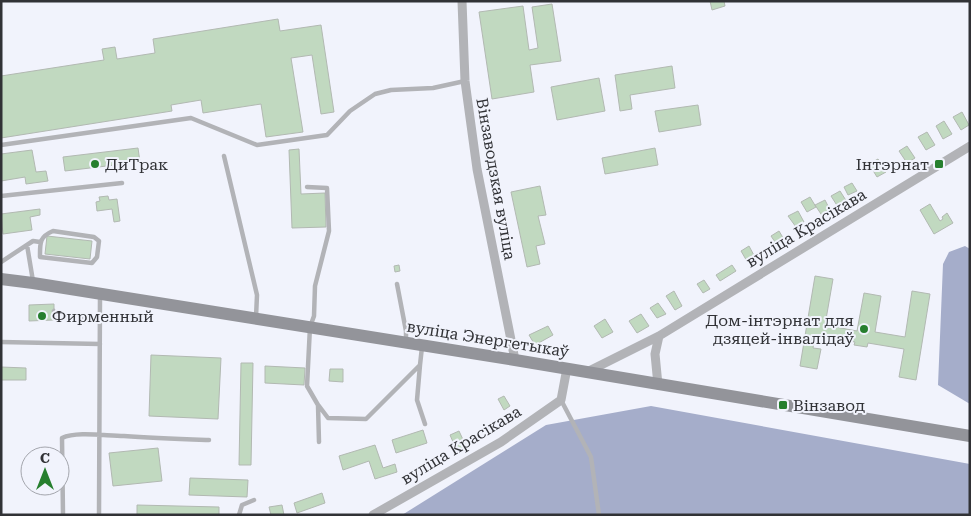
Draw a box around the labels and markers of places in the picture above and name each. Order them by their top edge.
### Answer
place label: ДиТрак [105,155,168,174]
place label: Інтэрнат [856,155,929,174]
marker: ДиТрак [89,158,101,170]
marker: Інтэрнат [933,158,945,170]
place label: Фирменный [52,307,154,326]
marker: Фирменный [36,310,48,322]
place label: Дом-інтэрнат для дзяцей-інвалідаў [705,311,855,348]
marker: Дом-інтэрнат для дзяцей-інвалідаў [858,323,870,335]
place label: Вінзавод [793,396,865,415]
marker: Вінзавод [777,399,789,411]

